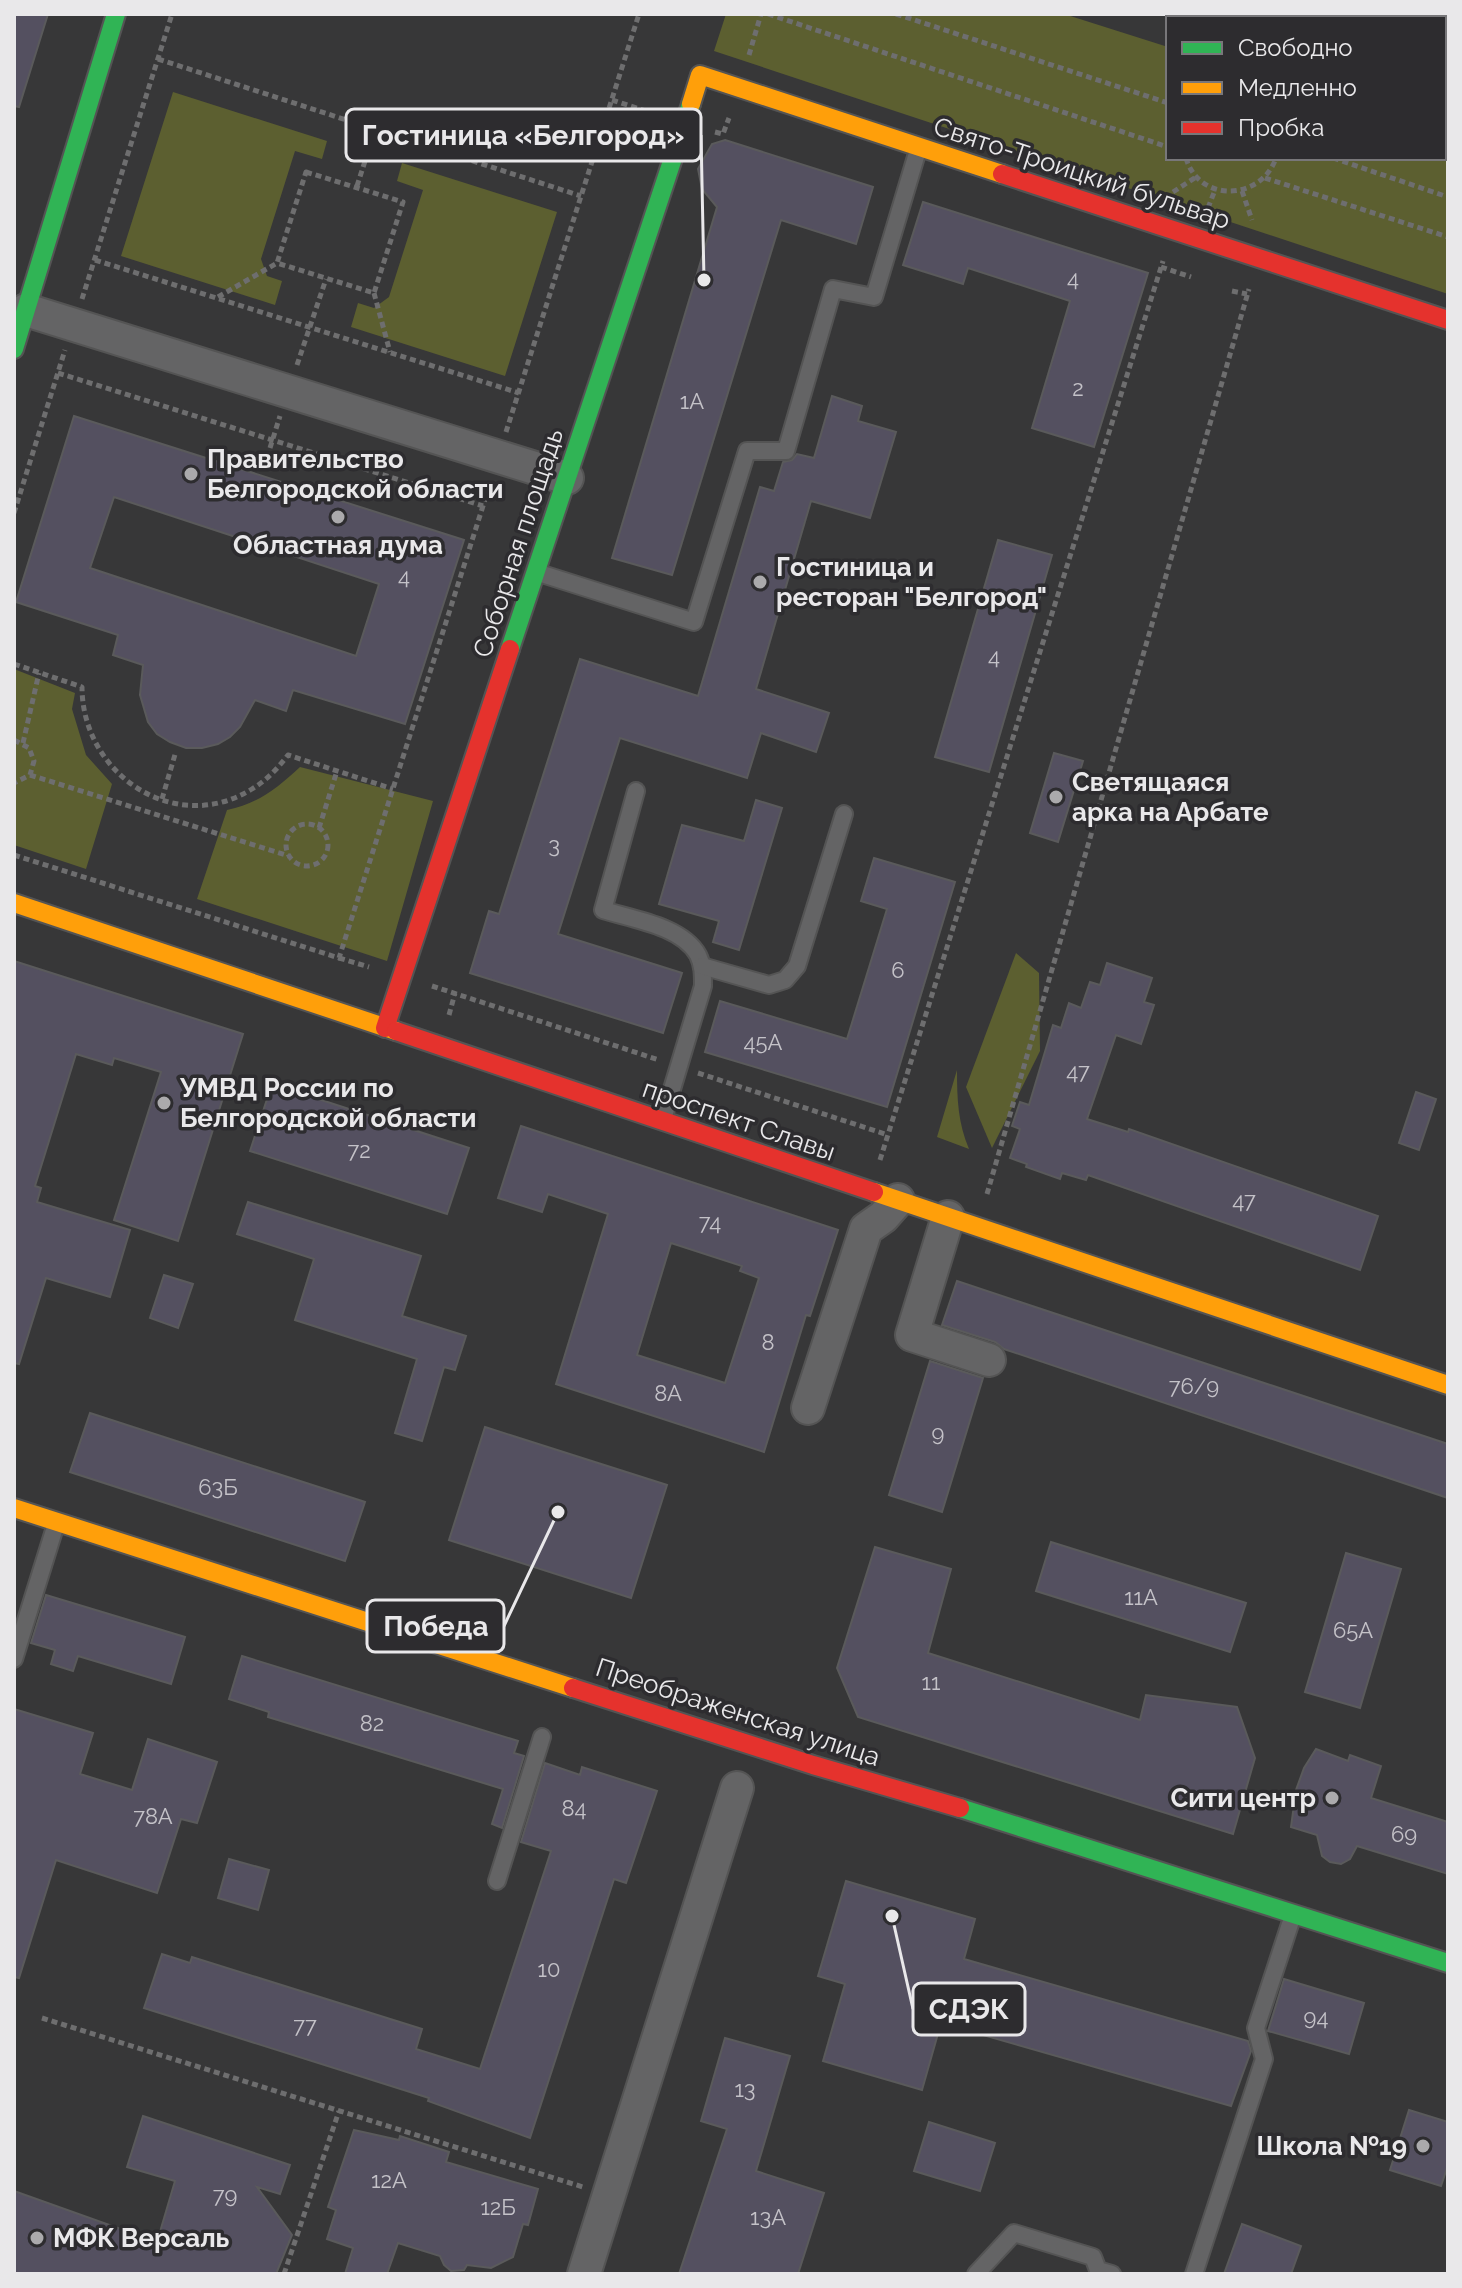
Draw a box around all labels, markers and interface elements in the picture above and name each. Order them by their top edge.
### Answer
legend [1166,16,1446,160]
text: Свободно [1238,33,1353,62]
text: Медленно [1238,73,1357,102]
callout: Гостиница «Белгород» [346,109,701,161]
street label: Свято-Троицкий бульвар [930,111,1234,235]
text: Пробка [1238,113,1324,142]
text: Гостиница «Белгород» [362,119,684,152]
house number: 4 [1067,265,1079,291]
house number: 2 [1072,375,1084,401]
house number: 1А [680,388,704,414]
street label: Соборная площадь [467,425,569,661]
place label: Правительство Белгородской области [207,444,503,504]
marker: Правительство Белгородской области [182,465,200,483]
marker: Областная дума [329,508,347,526]
place label: Областная дума [233,530,443,560]
place label: Гостиница и ресторан "Белгород" [776,552,1047,612]
house number: 4 [398,563,410,589]
marker: Гостиница и ресторан "Белгород" [751,573,769,591]
house number: 4 [988,643,1000,669]
place label: Светящаяся арка на Арбате [1072,767,1269,827]
marker: Светящаяся арка на Арбате [1047,788,1065,806]
house number: 3 [548,832,560,858]
house number: 6 [891,957,905,983]
house number: 45А [744,1029,783,1055]
house number: 47 [1066,1058,1090,1084]
place label: УМВД России по Белгородской области [179,1073,476,1133]
street label: проспект Славы [639,1073,839,1167]
marker: УМВД России по Белгородской области [155,1094,173,1112]
house number: 72 [347,1137,371,1163]
house number: 47 [1232,1187,1256,1213]
house number: 74 [699,1209,721,1235]
house number: 8 [761,1329,775,1355]
house number: 76/9 [1169,1373,1219,1399]
house number: 8А [654,1380,682,1406]
house number: 9 [932,1420,944,1446]
house number: 63Б [198,1474,238,1500]
house number: 11А [1124,1584,1158,1610]
callout: Победа [367,1600,504,1652]
text: Победа [383,1610,489,1643]
house number: 65А [1333,1617,1373,1643]
street label: Преображенская улица [592,1652,884,1772]
house number: 11 [922,1669,940,1695]
house number: 82 [360,1710,384,1736]
place label: Сити центр [1171,1783,1316,1813]
marker: Сити центр [1323,1789,1341,1807]
house number: 84 [561,1795,587,1821]
house number: 78А [133,1803,173,1829]
house number: 69 [1391,1821,1417,1847]
house number: 10 [538,1956,560,1982]
callout: СДЭК [913,1983,1025,2035]
text: СДЭК [929,1993,1009,2026]
house number: 94 [1304,2004,1328,2030]
house number: 77 [293,2012,317,2038]
house number: 13 [734,2076,756,2102]
place label: Школа №19 [1256,2131,1407,2161]
marker: Школа №19 [1414,2137,1432,2155]
house number: 12А [371,2167,407,2193]
house number: 79 [213,2182,237,2208]
house number: 12Б [480,2194,516,2220]
house number: 13А [750,2204,786,2230]
place label: МФК Версаль [53,2223,230,2253]
marker: МФК Версаль [28,2229,46,2247]

